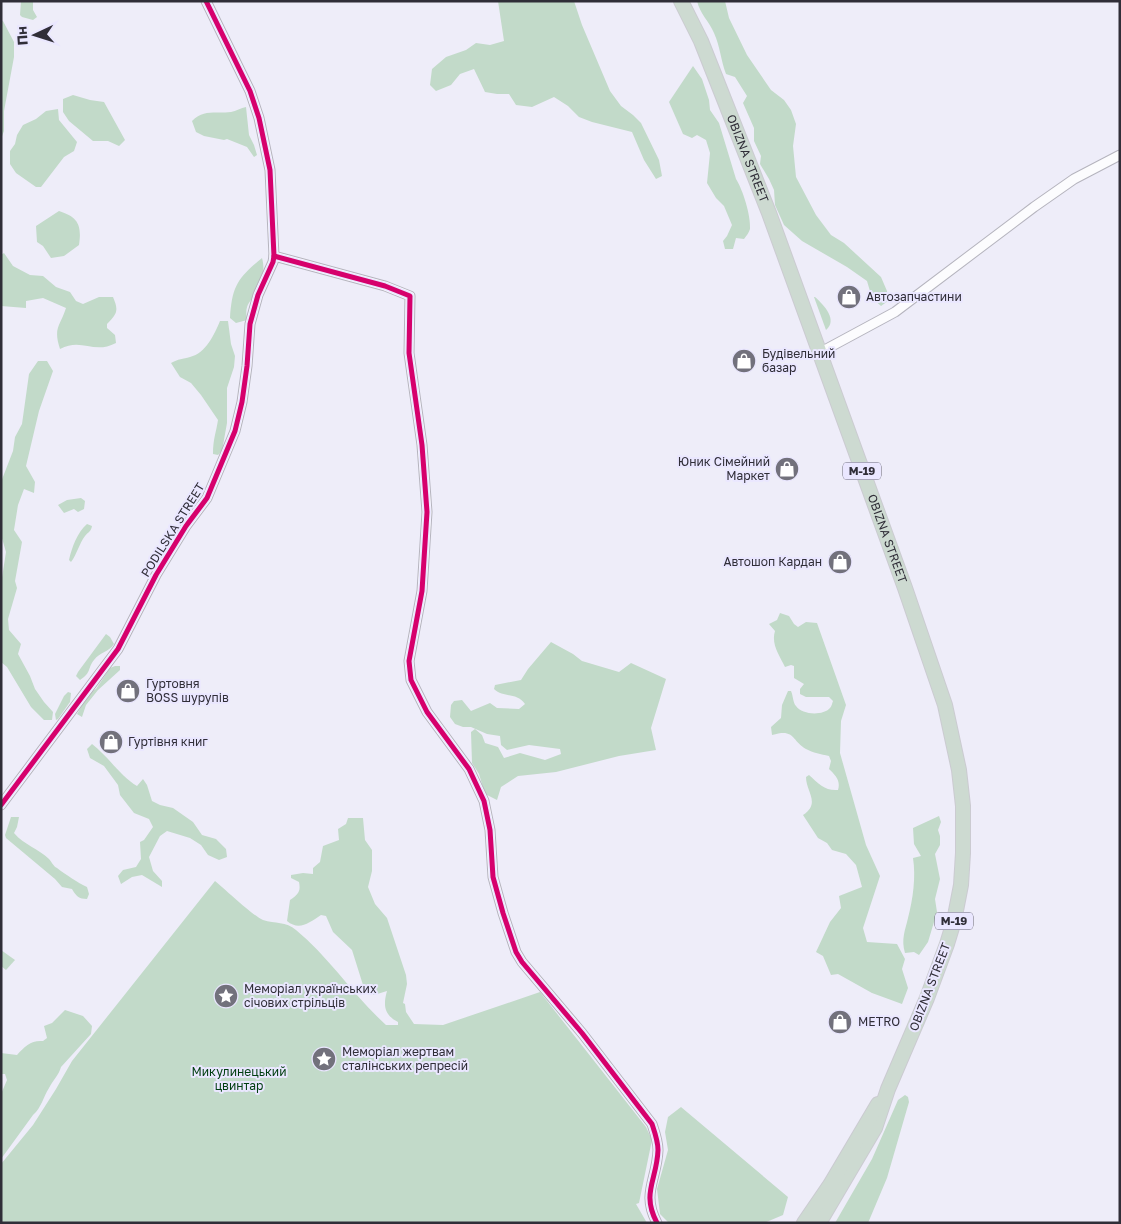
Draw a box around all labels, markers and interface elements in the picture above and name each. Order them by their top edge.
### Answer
north arrow [10,10,60,60]
text: Пн [12,26,31,46]
street label: OBIZNA STREET [724,112,772,205]
shop icon: Автозапчастини [836,284,862,310]
place label: Автозапчастини [866,289,962,304]
place label: Будівельний базар [762,346,835,375]
shop icon: Будівельний базар [731,348,757,374]
place label: Юник Сімейний Маркет [678,454,770,483]
shop icon: Юник Сімейний Маркет [774,456,800,482]
road number: М-19 [843,462,881,480]
street label: PODILSKA STREET [138,479,208,580]
street label: OBIZNA STREET [865,492,911,585]
shop icon: Автошоп Кардан [827,549,853,575]
place label: Автошоп Кардан [723,554,822,569]
place label: Гуртовня BOSS шурупів [146,676,229,705]
shop icon: Гуртовня BOSS шурупів [115,678,141,704]
shop icon: Гуртівня книг [98,729,124,755]
place label: Гуртівня книг [128,734,208,749]
road number: М-19 [935,912,973,929]
street label: OBIZNA STREET [906,940,953,1033]
place label: Меморіал українських січових стрільців [244,981,377,1010]
place icon: Меморіал українських січових стрільців [213,983,239,1009]
shop icon: METRO [827,1009,853,1035]
place label: METRO [858,1014,900,1029]
place label: Меморіал жертвам сталінських репресій [342,1044,468,1073]
place icon: Меморіал жертвам сталінських репресій [311,1046,337,1072]
park label: Микулинецький цвинтар [191,1064,287,1093]

